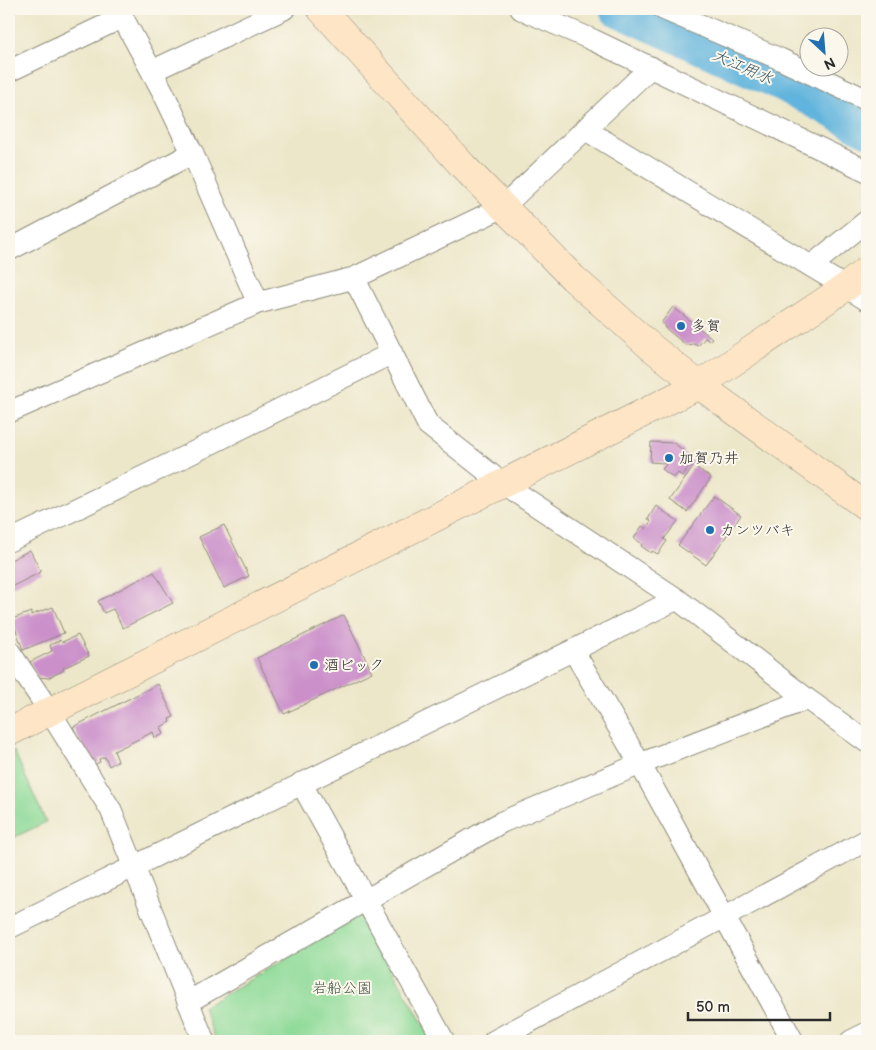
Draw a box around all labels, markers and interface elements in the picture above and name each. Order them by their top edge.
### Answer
north arrow [798,28,848,78]
water label: 大江用水 [709,46,775,89]
text: N [821,53,838,73]
place label: 多賀 [691,317,721,336]
marker: 多賀 [675,320,687,332]
place label: 加賀乃井 [679,449,739,468]
marker: 加賀乃井 [663,452,675,464]
place label: カンツバキ [720,521,795,540]
marker: カンツバキ [704,524,716,536]
place label: 酒ビック [324,656,384,675]
marker: 酒ビック [308,659,320,671]
park label: 岩船公園 [312,979,372,998]
scale bar [688,990,831,1022]
text: 50 m [696,998,730,1017]

